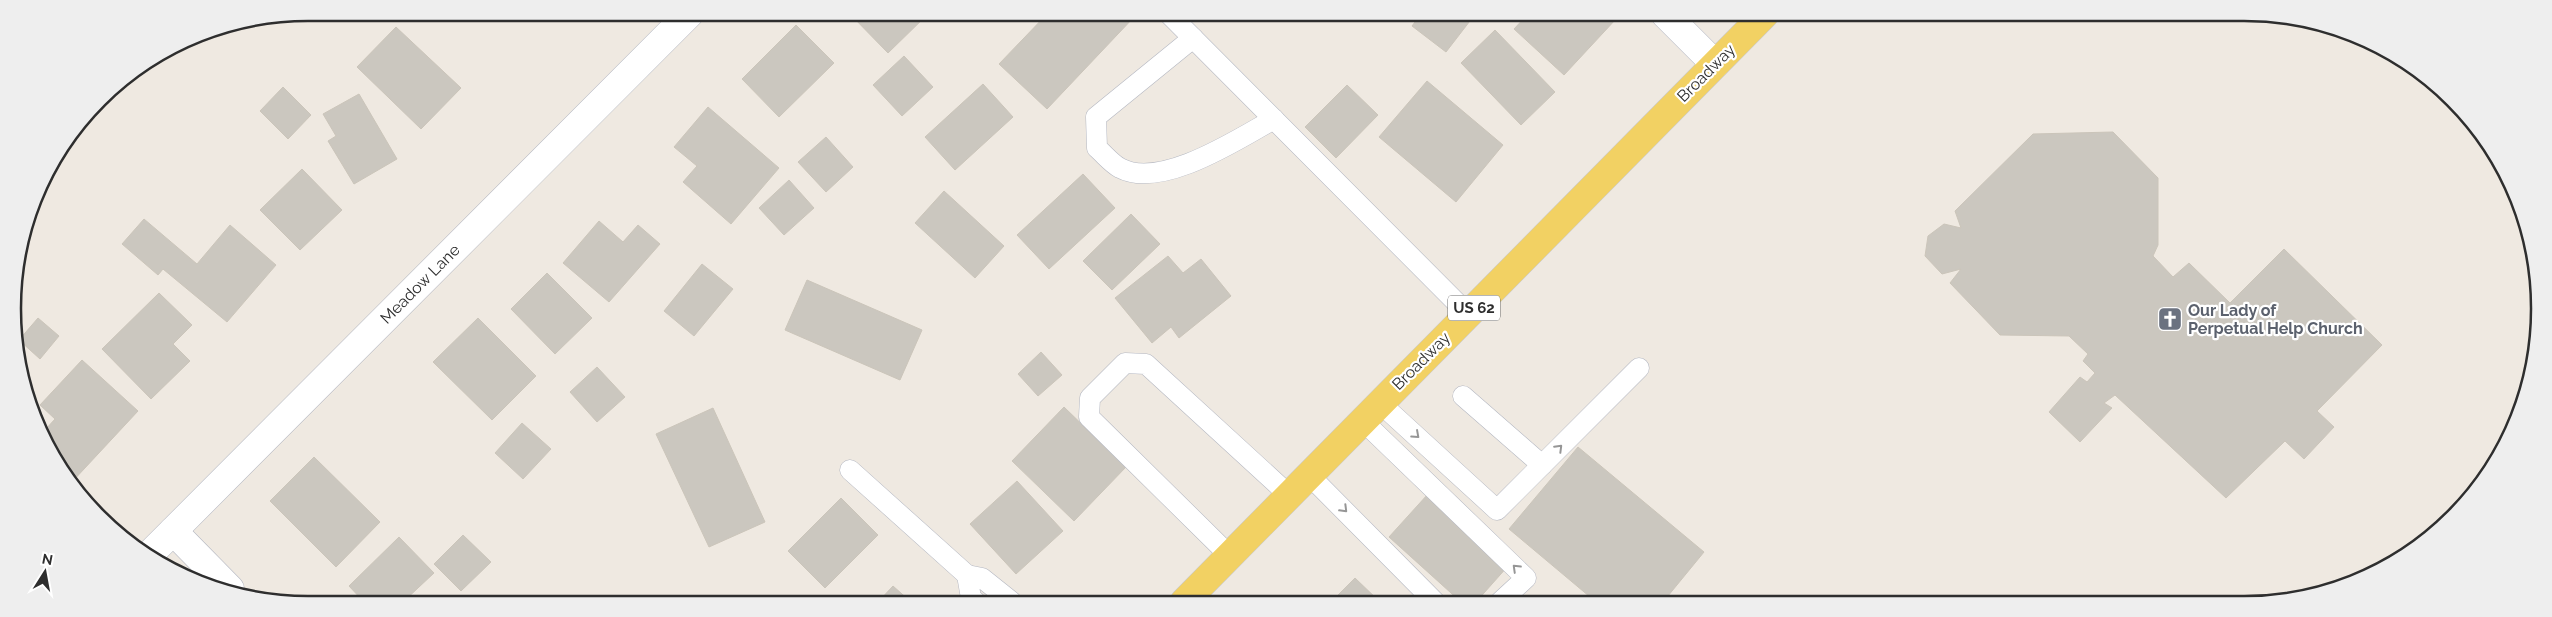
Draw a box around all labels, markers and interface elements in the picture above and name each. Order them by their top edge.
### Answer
street label: Broadway [1673,40,1739,106]
street label: Meadow Lane [376,240,464,328]
road number: US 62 [1448,296,1500,320]
place label: Our Lady of Perpetual Help Church [2188,301,2363,338]
church icon: Our Lady of Perpetual Help Church [2157,306,2183,332]
street label: Broadway [1388,328,1454,394]
one-way arrow [1410,429,1419,438]
one-way arrow [1553,445,1562,454]
one-way arrow [1338,504,1347,513]
north arrow [20,547,70,597]
text: N [41,550,54,568]
one-way arrow [1513,565,1522,574]

